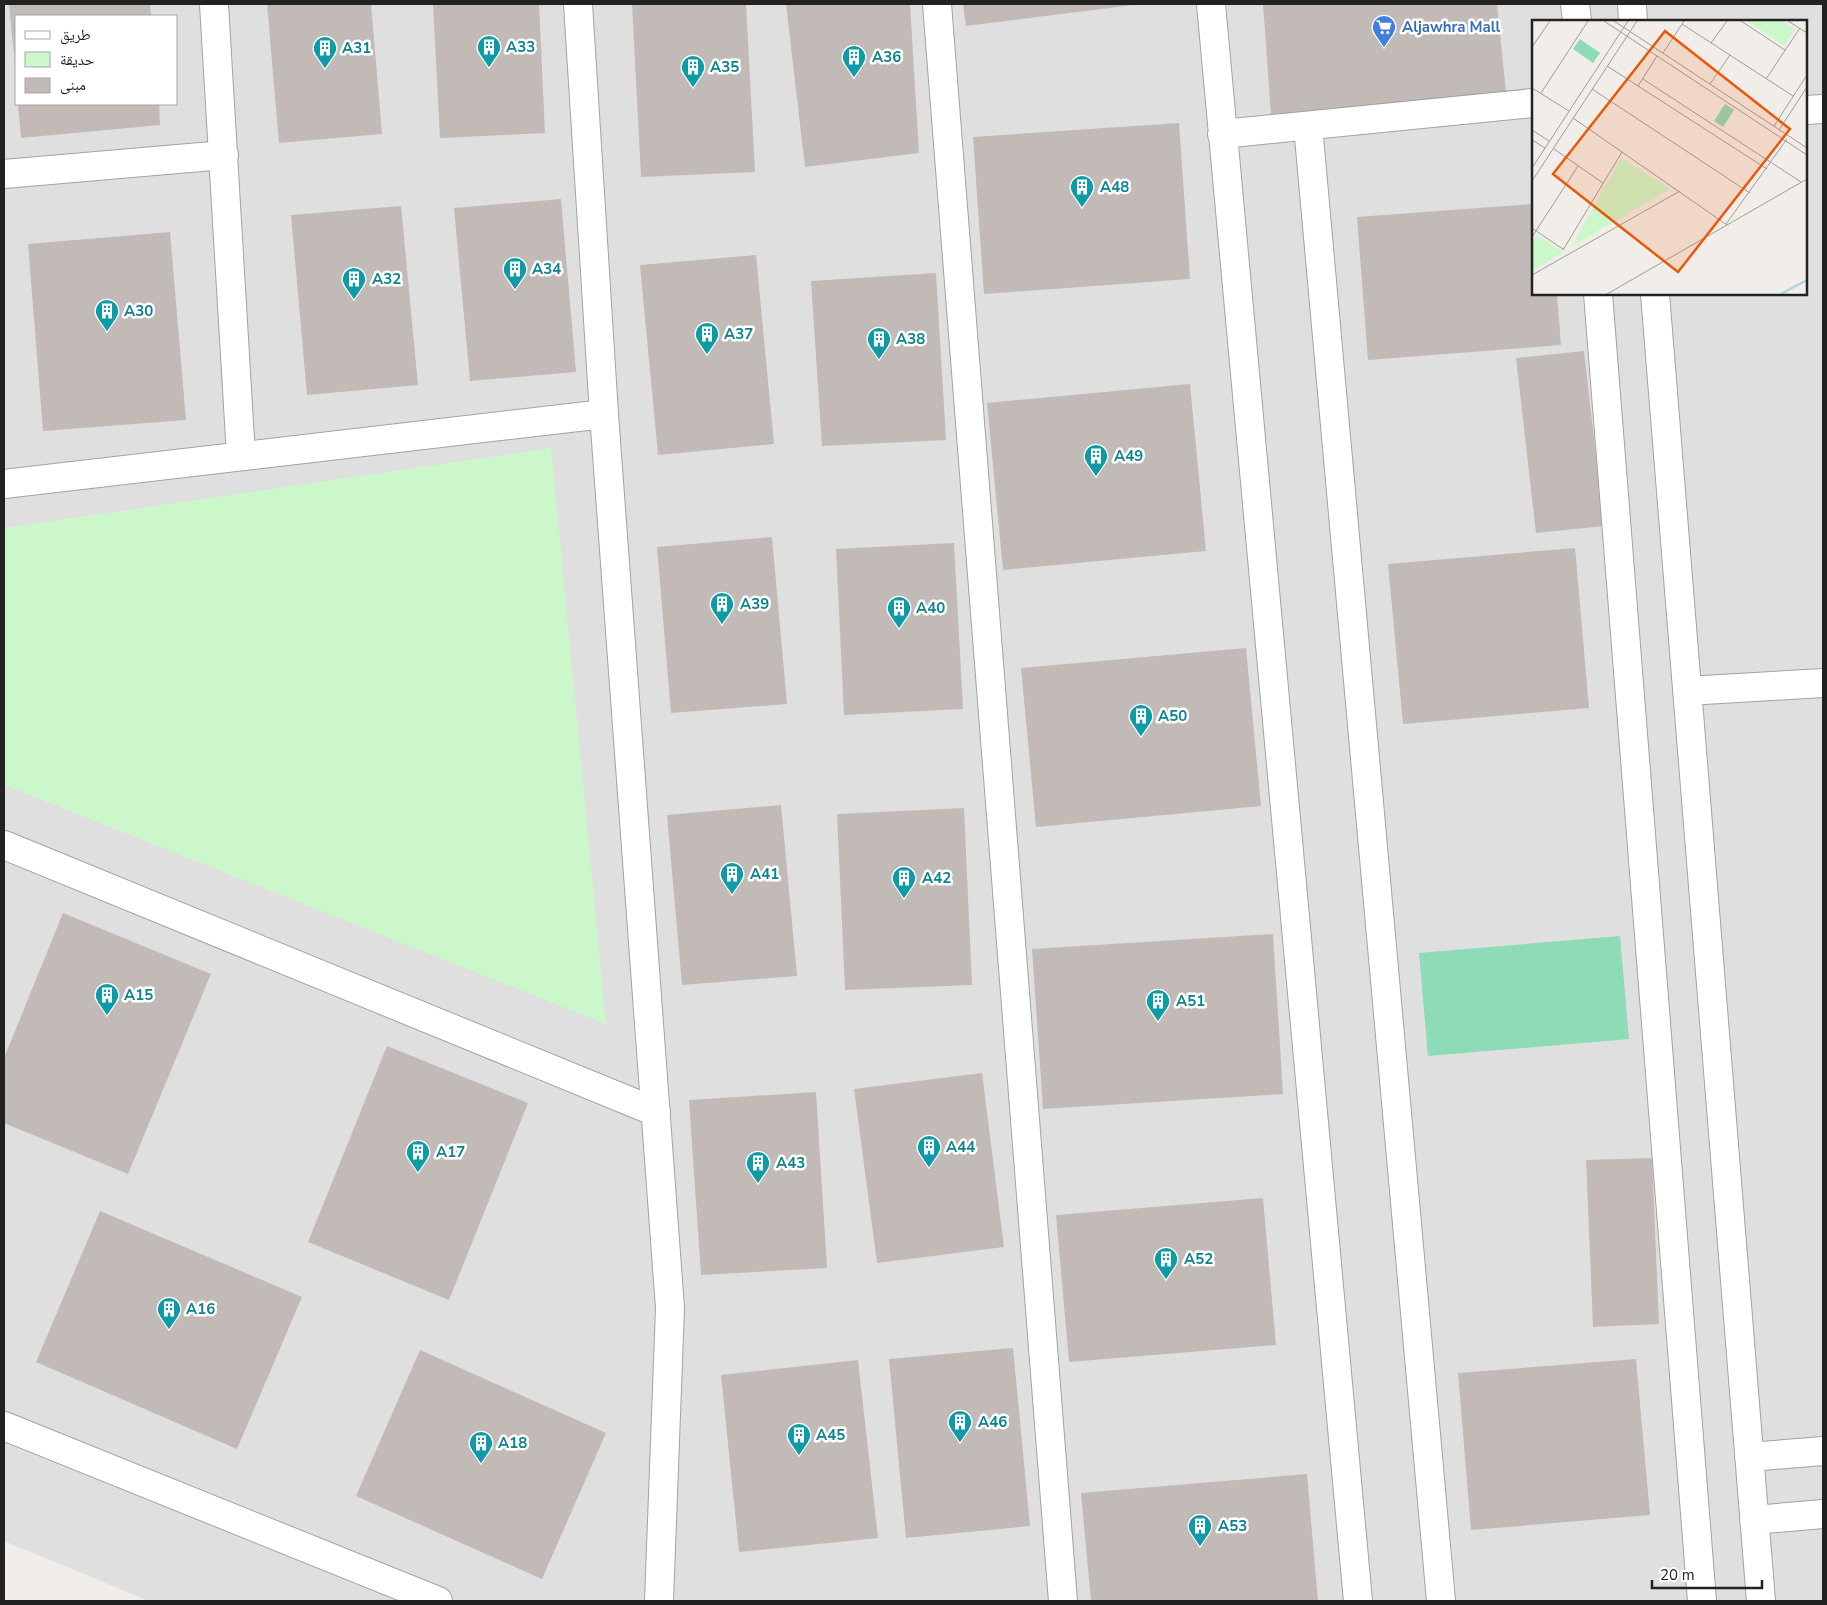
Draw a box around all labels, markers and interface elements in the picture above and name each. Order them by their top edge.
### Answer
supermarket icon: Aljawhra Mall [1371,14,1397,48]
legend [15,15,178,105]
place label: Aljawhra Mall [1402,17,1501,37]
inset map [1532,20,1807,295]
text: طريق [60,25,91,45]
building icon: A33 [476,34,502,68]
building icon: A31 [312,35,338,69]
place label: A33 [506,37,535,57]
place label: A31 [342,38,371,58]
building icon: A36 [841,44,867,78]
place label: A36 [872,47,901,67]
text: حديقة [60,50,95,70]
building icon: A35 [680,54,706,88]
place label: A35 [710,57,739,77]
text: مبنى [60,75,86,95]
building icon: A48 [1069,174,1095,208]
place label: A48 [1100,177,1129,197]
building icon: A34 [502,256,528,290]
place label: A34 [532,259,561,279]
building icon: A32 [341,266,367,300]
place label: A32 [372,269,401,289]
building icon: A30 [94,298,120,332]
place label: A30 [124,301,153,321]
building icon: A37 [694,321,720,355]
place label: A37 [724,324,753,344]
building icon: A38 [866,326,892,360]
place label: A38 [896,329,925,349]
building icon: A49 [1083,443,1109,477]
place label: A49 [1114,446,1143,466]
building icon: A39 [709,591,735,625]
place label: A39 [740,594,769,614]
building icon: A40 [886,595,912,629]
place label: A40 [916,598,945,618]
building icon: A50 [1128,703,1154,737]
place label: A50 [1158,706,1187,726]
building icon: A41 [719,861,745,895]
place label: A41 [750,864,779,884]
building icon: A42 [891,865,917,899]
place label: A42 [922,868,951,888]
building icon: A15 [94,982,120,1016]
place label: A15 [124,985,153,1005]
building icon: A51 [1145,988,1171,1022]
place label: A51 [1176,991,1205,1011]
building icon: A44 [916,1134,942,1168]
place label: A44 [946,1137,975,1157]
building icon: A17 [405,1139,431,1173]
place label: A17 [436,1142,465,1162]
building icon: A43 [745,1150,771,1184]
place label: A43 [776,1153,805,1173]
building icon: A52 [1153,1246,1179,1280]
place label: A52 [1184,1249,1213,1269]
building icon: A16 [156,1296,182,1330]
place label: A16 [186,1299,215,1319]
building icon: A46 [947,1409,973,1443]
place label: A46 [978,1412,1007,1432]
building icon: A45 [786,1422,812,1456]
place label: A45 [816,1425,845,1445]
building icon: A18 [468,1430,494,1464]
place label: A18 [498,1433,527,1453]
building icon: A53 [1187,1513,1213,1547]
place label: A53 [1218,1516,1247,1536]
scale bar [1652,1558,1762,1590]
text: 20 m [1660,1565,1695,1585]

